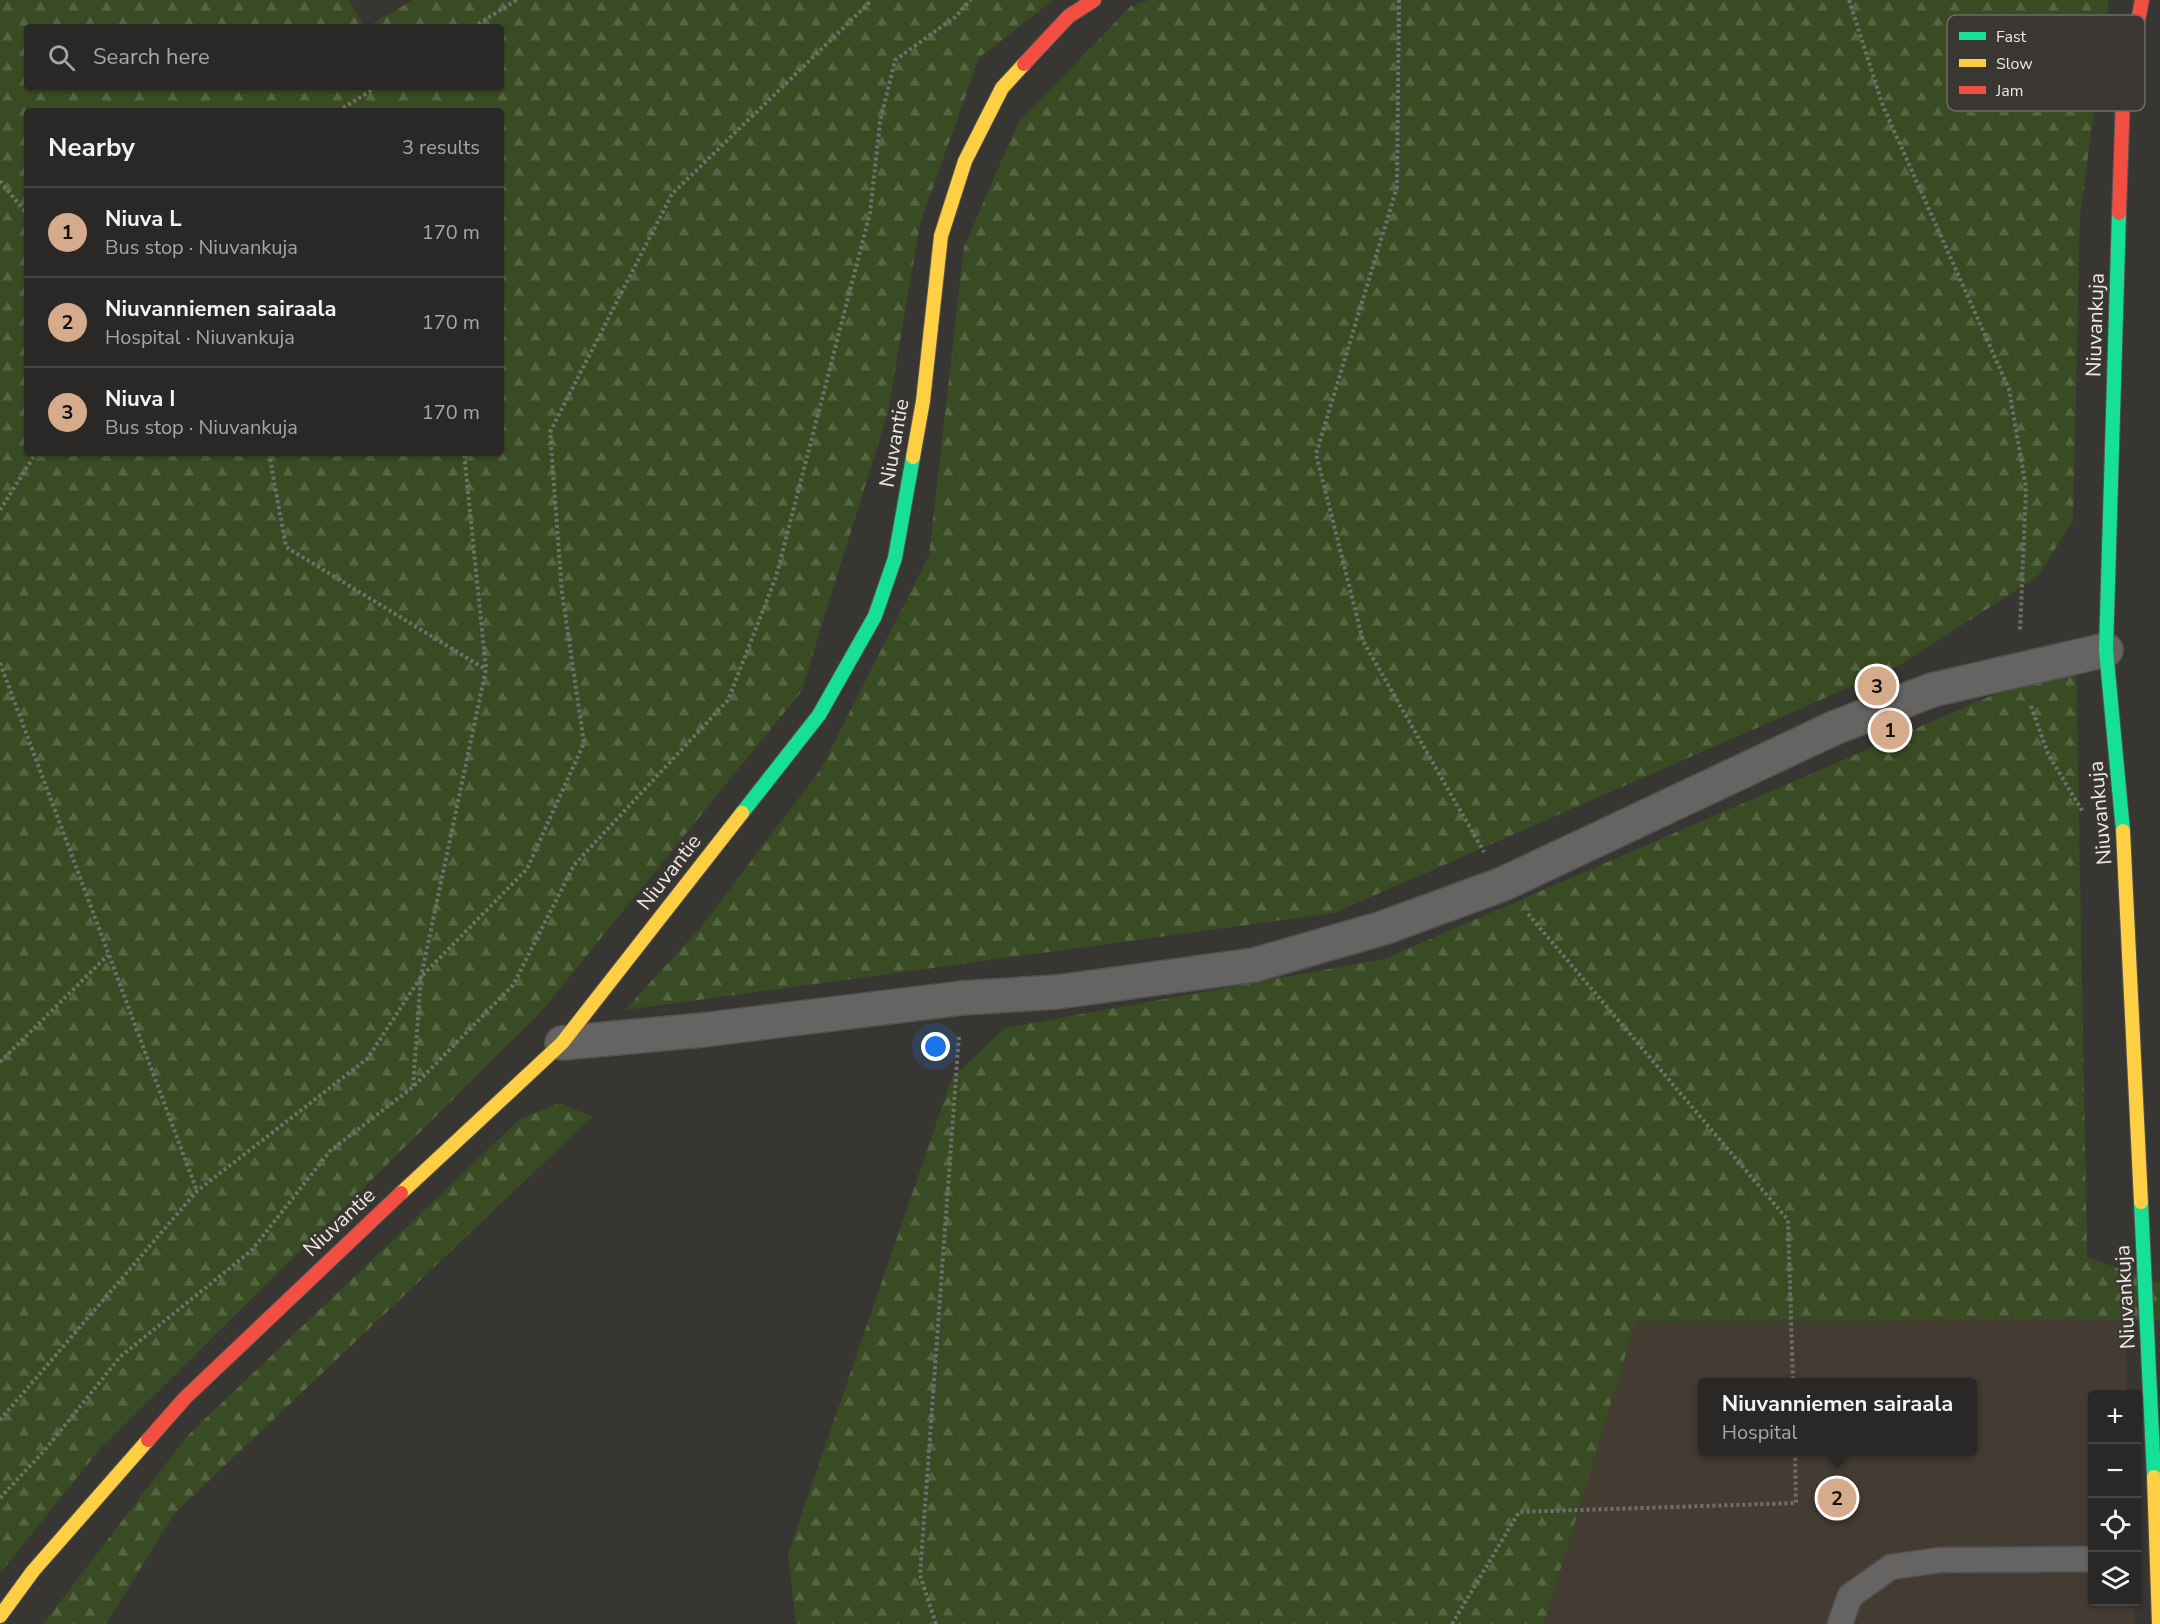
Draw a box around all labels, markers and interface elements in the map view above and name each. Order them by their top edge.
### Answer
legend [1947,15,2145,111]
search box [24,24,504,90]
text: Fast [1996,26,2027,48]
icon: search [45,41,78,74]
text: Search here [93,42,210,72]
text: Slow [1996,53,2033,75]
text: Jam [1995,80,2023,102]
text: Nearby [48,130,135,165]
text: 3 results [402,134,480,161]
text: Niuva L [105,204,182,234]
text: 1 [62,219,74,246]
text: 170 m [422,219,480,246]
text: Bus stop · Niuvankuja [105,234,298,261]
street label: Niuvankuja [2079,272,2111,378]
text: Niuvanniemen sairaala [105,294,337,324]
text: 2 [62,309,74,336]
text: 170 m [422,309,480,336]
text: Hospital · Niuvankuja [105,324,295,351]
text: Niuva I [105,384,175,414]
street label: Niuvantie [872,397,916,489]
text: 3 [62,399,74,426]
text: 170 m [422,399,480,426]
text: Bus stop · Niuvankuja [105,414,298,441]
pin: 3 [1858,664,1896,708]
pin: 1 [1870,708,1910,752]
street label: Niuvankuja [2082,760,2118,866]
street label: Niuvantie [630,828,708,916]
your location [921,1032,950,1061]
street label: Niuvantie [297,1181,381,1263]
street label: Niuvankuja [2108,1244,2142,1350]
popup [1698,1378,1977,1456]
text: Niuvanniemen sairaala [1722,1389,1953,1419]
map controls [2088,1390,2142,1606]
button: + [2088,1390,2142,1444]
text: Hospital [1722,1419,1798,1446]
button: − [2088,1444,2142,1498]
pin: 2 [1818,1476,1856,1520]
button: locate [2088,1498,2142,1552]
button: layers [2088,1552,2142,1606]

